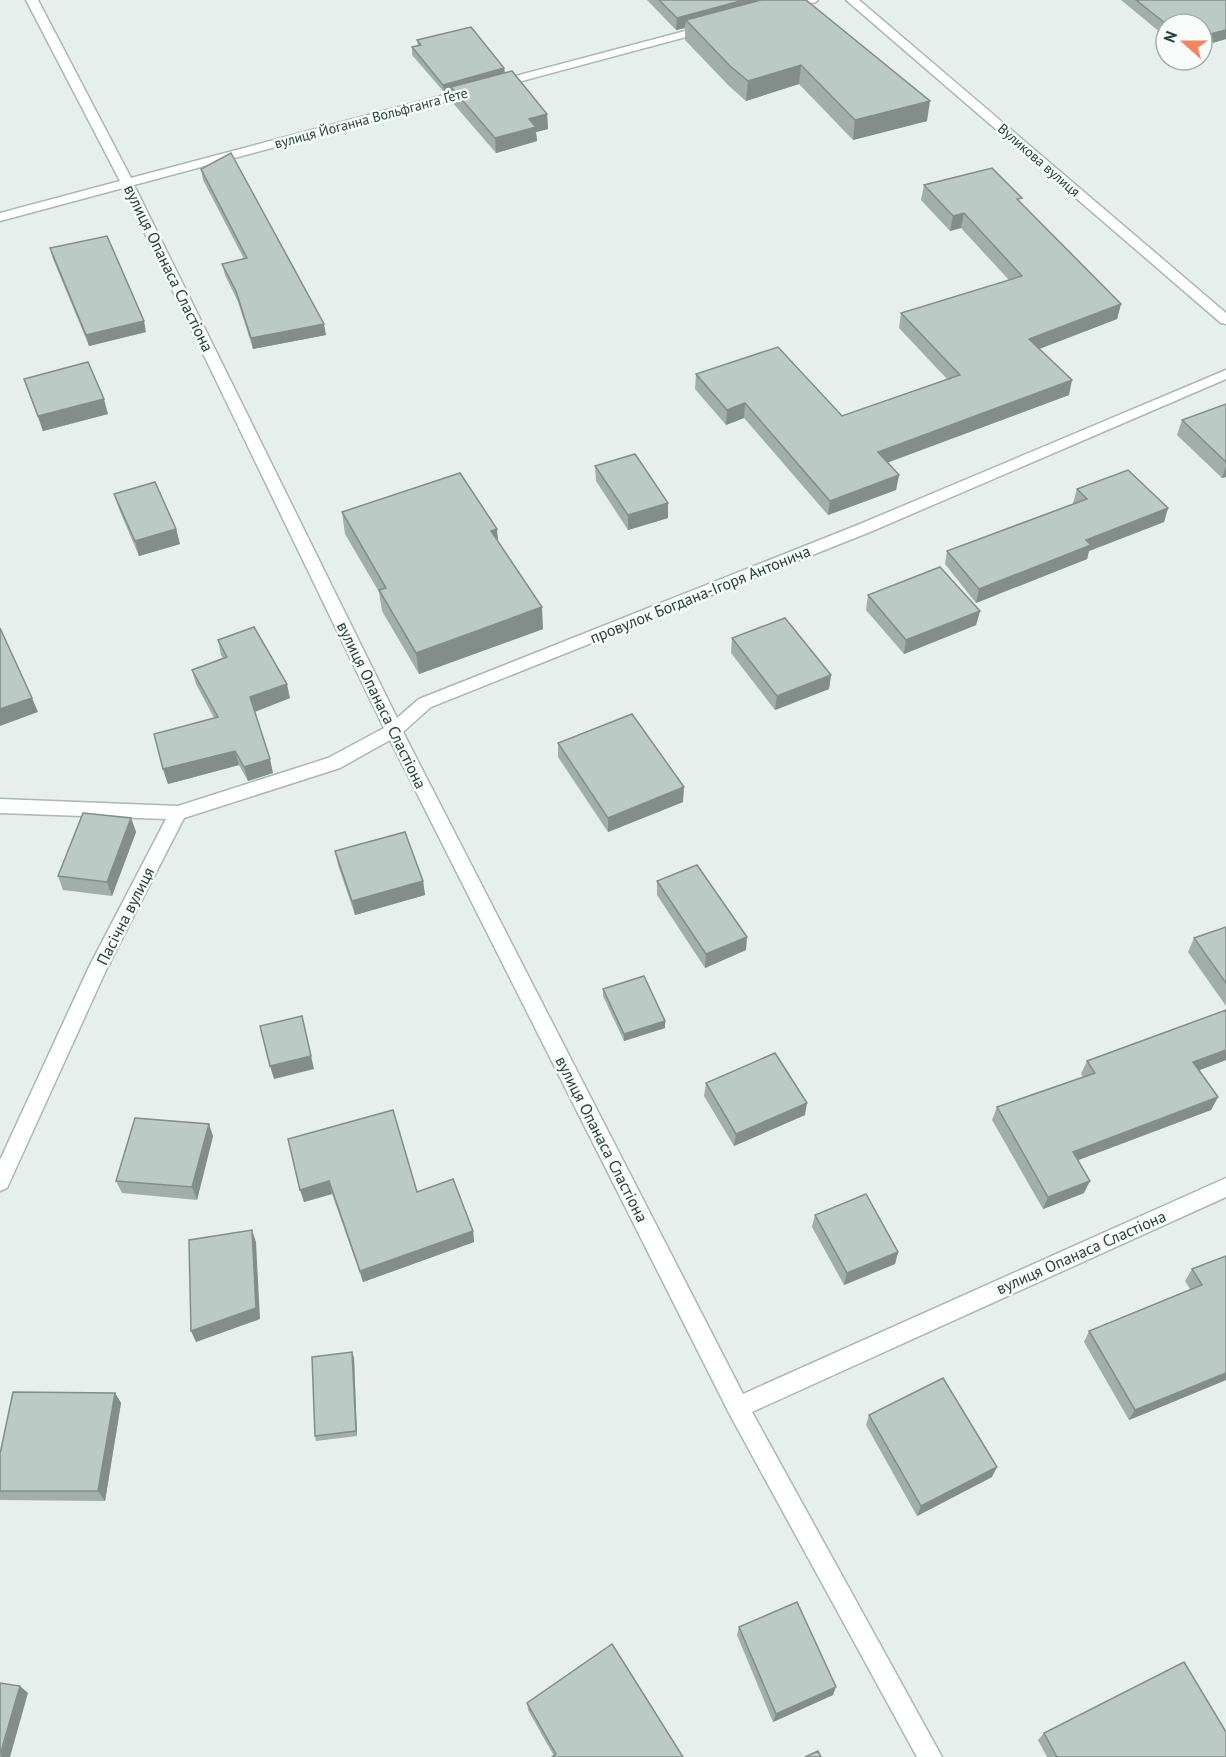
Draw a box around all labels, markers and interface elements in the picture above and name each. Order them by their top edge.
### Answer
north arrow [1154,12,1214,72]
text: N [1159,28,1181,45]
street label: вулиця Йоганна Вольфганга Ґете [272,84,470,152]
street label: Вуликова вулиця [994,119,1084,201]
street label: вулиця Опанаса Сластіона [120,181,218,355]
street label: провулок Богдана-Ігоря Антонича [587,540,813,648]
street label: вулиця Опанаса Сластіона [333,618,431,792]
street label: Пасічна вулиця [92,864,158,968]
street label: вулиця Опанаса Сластіона [551,1053,653,1225]
street label: вулиця Опанаса Сластіона [993,1206,1169,1298]

